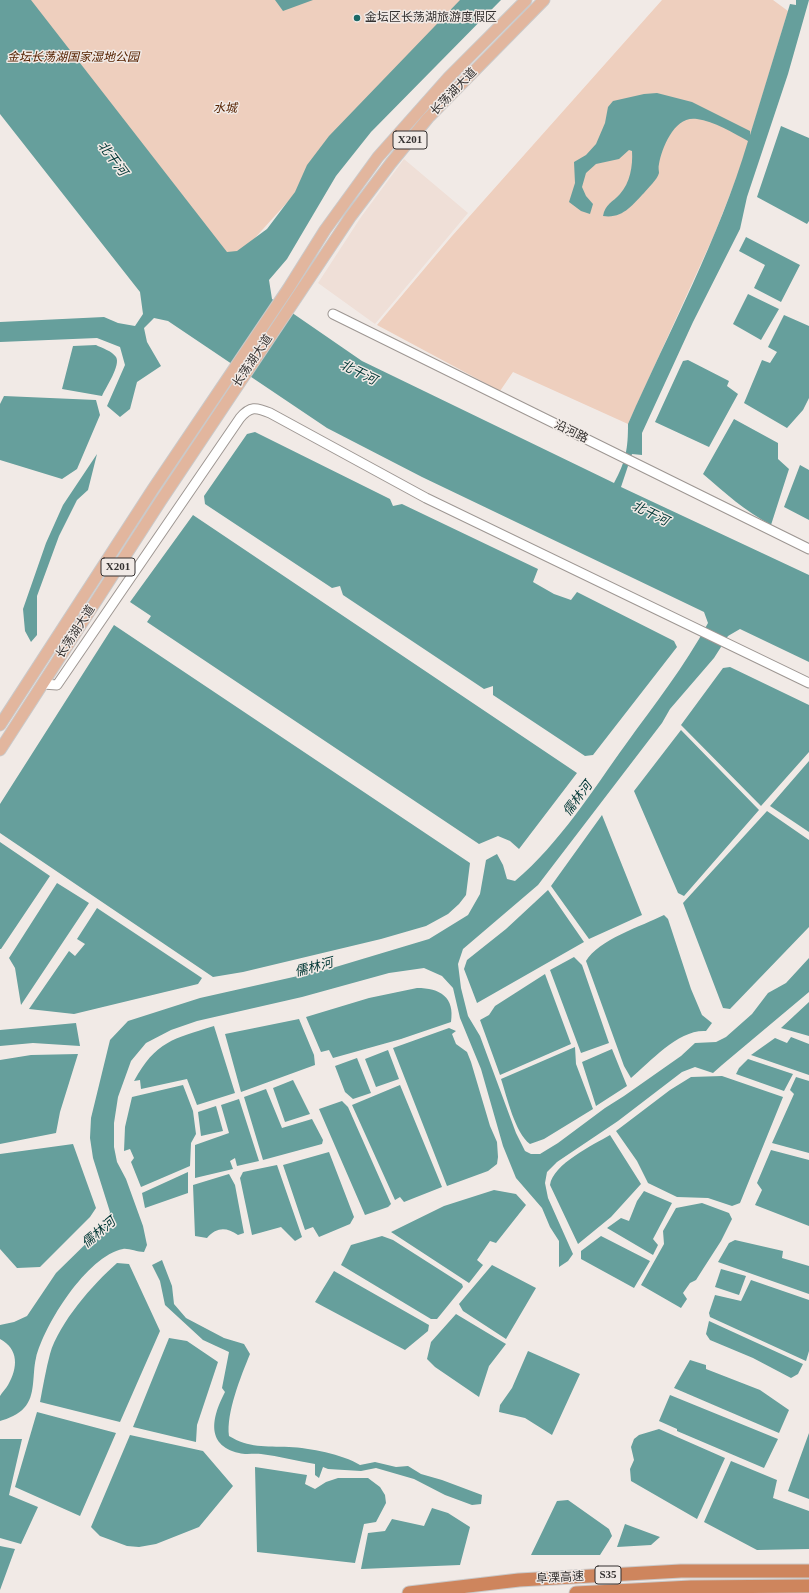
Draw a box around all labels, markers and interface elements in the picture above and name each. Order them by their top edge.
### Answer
place label: 金坛区长荡湖旅游度假区 [365,11,497,25]
marker: 金坛区长荡湖旅游度假区 [352,13,362,23]
park label: 金坛长荡湖国家湿地公园 [7,51,139,65]
street label: 长荡湖大道 [428,65,480,119]
park label: 水城 [213,102,237,116]
road number: X201 [393,131,427,149]
water label: 北干河 [94,139,130,179]
street label: 长荡湖大道 [230,332,276,390]
water label: 北干河 [337,357,379,389]
street label: 沿河路 [552,418,590,446]
water label: 北干河 [629,498,671,530]
road number: X201 [101,558,135,576]
street label: 长荡湖大道 [54,603,98,661]
water label: 儒林河 [560,779,596,819]
water label: 儒林河 [293,955,335,981]
water label: 儒林河 [79,1214,119,1252]
road number: S35 [595,1566,621,1584]
street label: 阜溧高速 [536,1570,584,1586]

